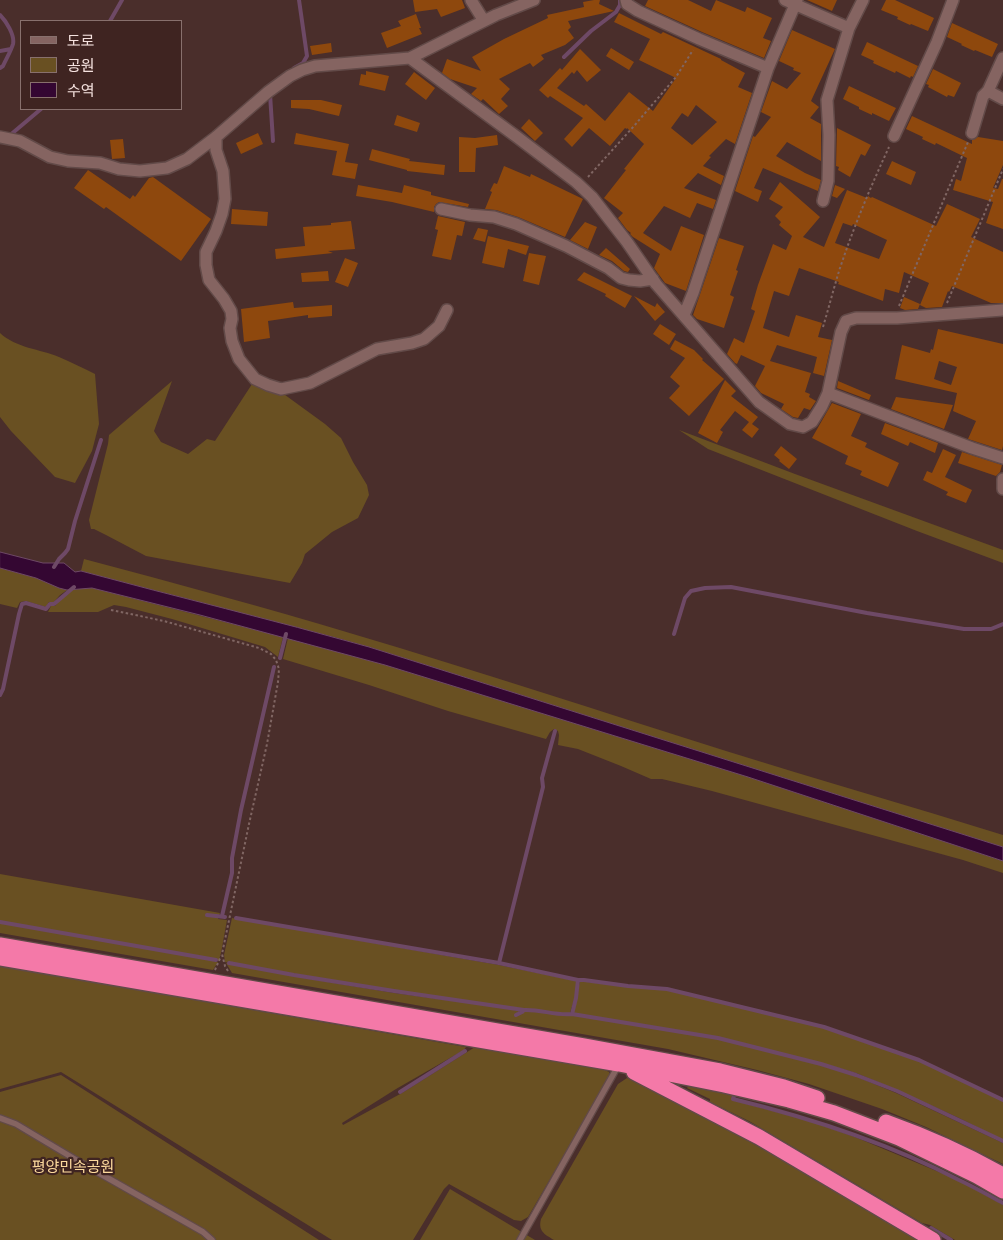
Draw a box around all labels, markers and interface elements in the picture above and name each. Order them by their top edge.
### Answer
legend [20,20,182,110]
text: 도로 [67,32,95,50]
text: 공원 [67,57,95,75]
text: 수역 [67,82,95,100]
park label: 평양민속공원 [32,1159,114,1177]

